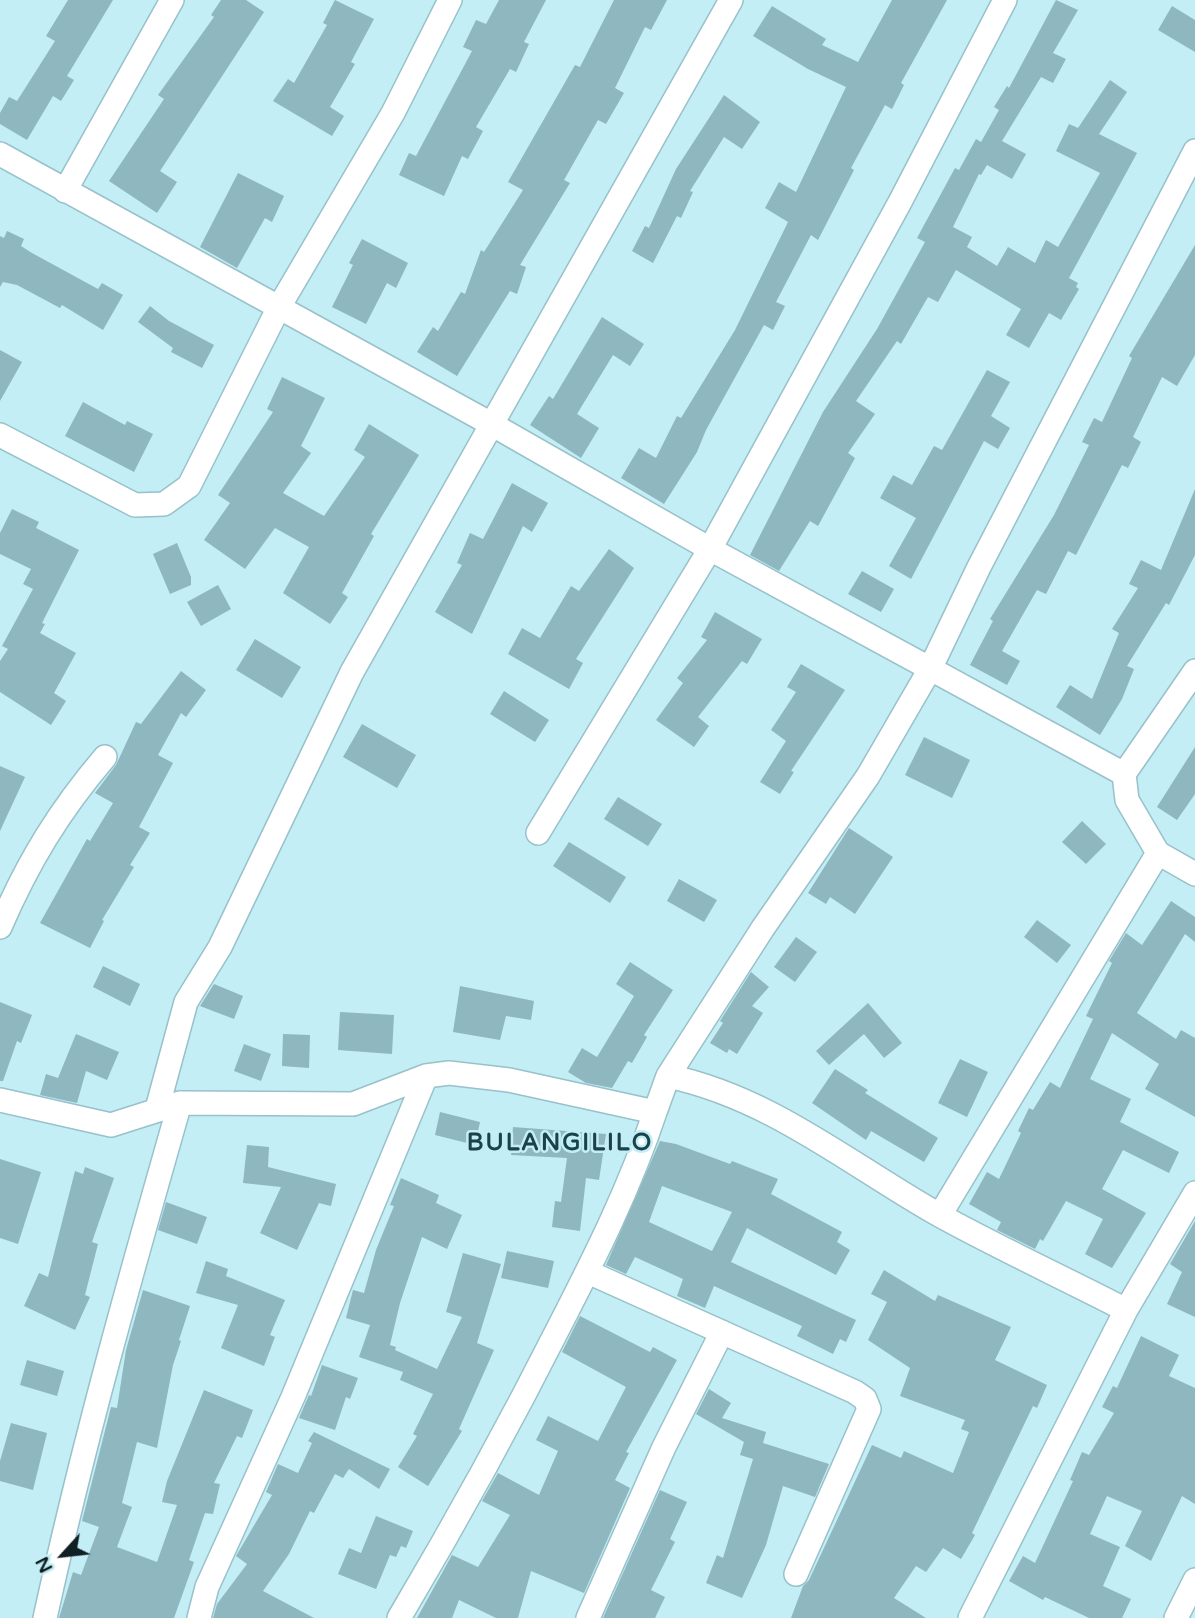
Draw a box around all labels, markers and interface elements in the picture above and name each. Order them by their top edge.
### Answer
district label: BULANGILILO [468,1130,652,1158]
north arrow [28,1520,98,1590]
text: N [31,1553,58,1576]

